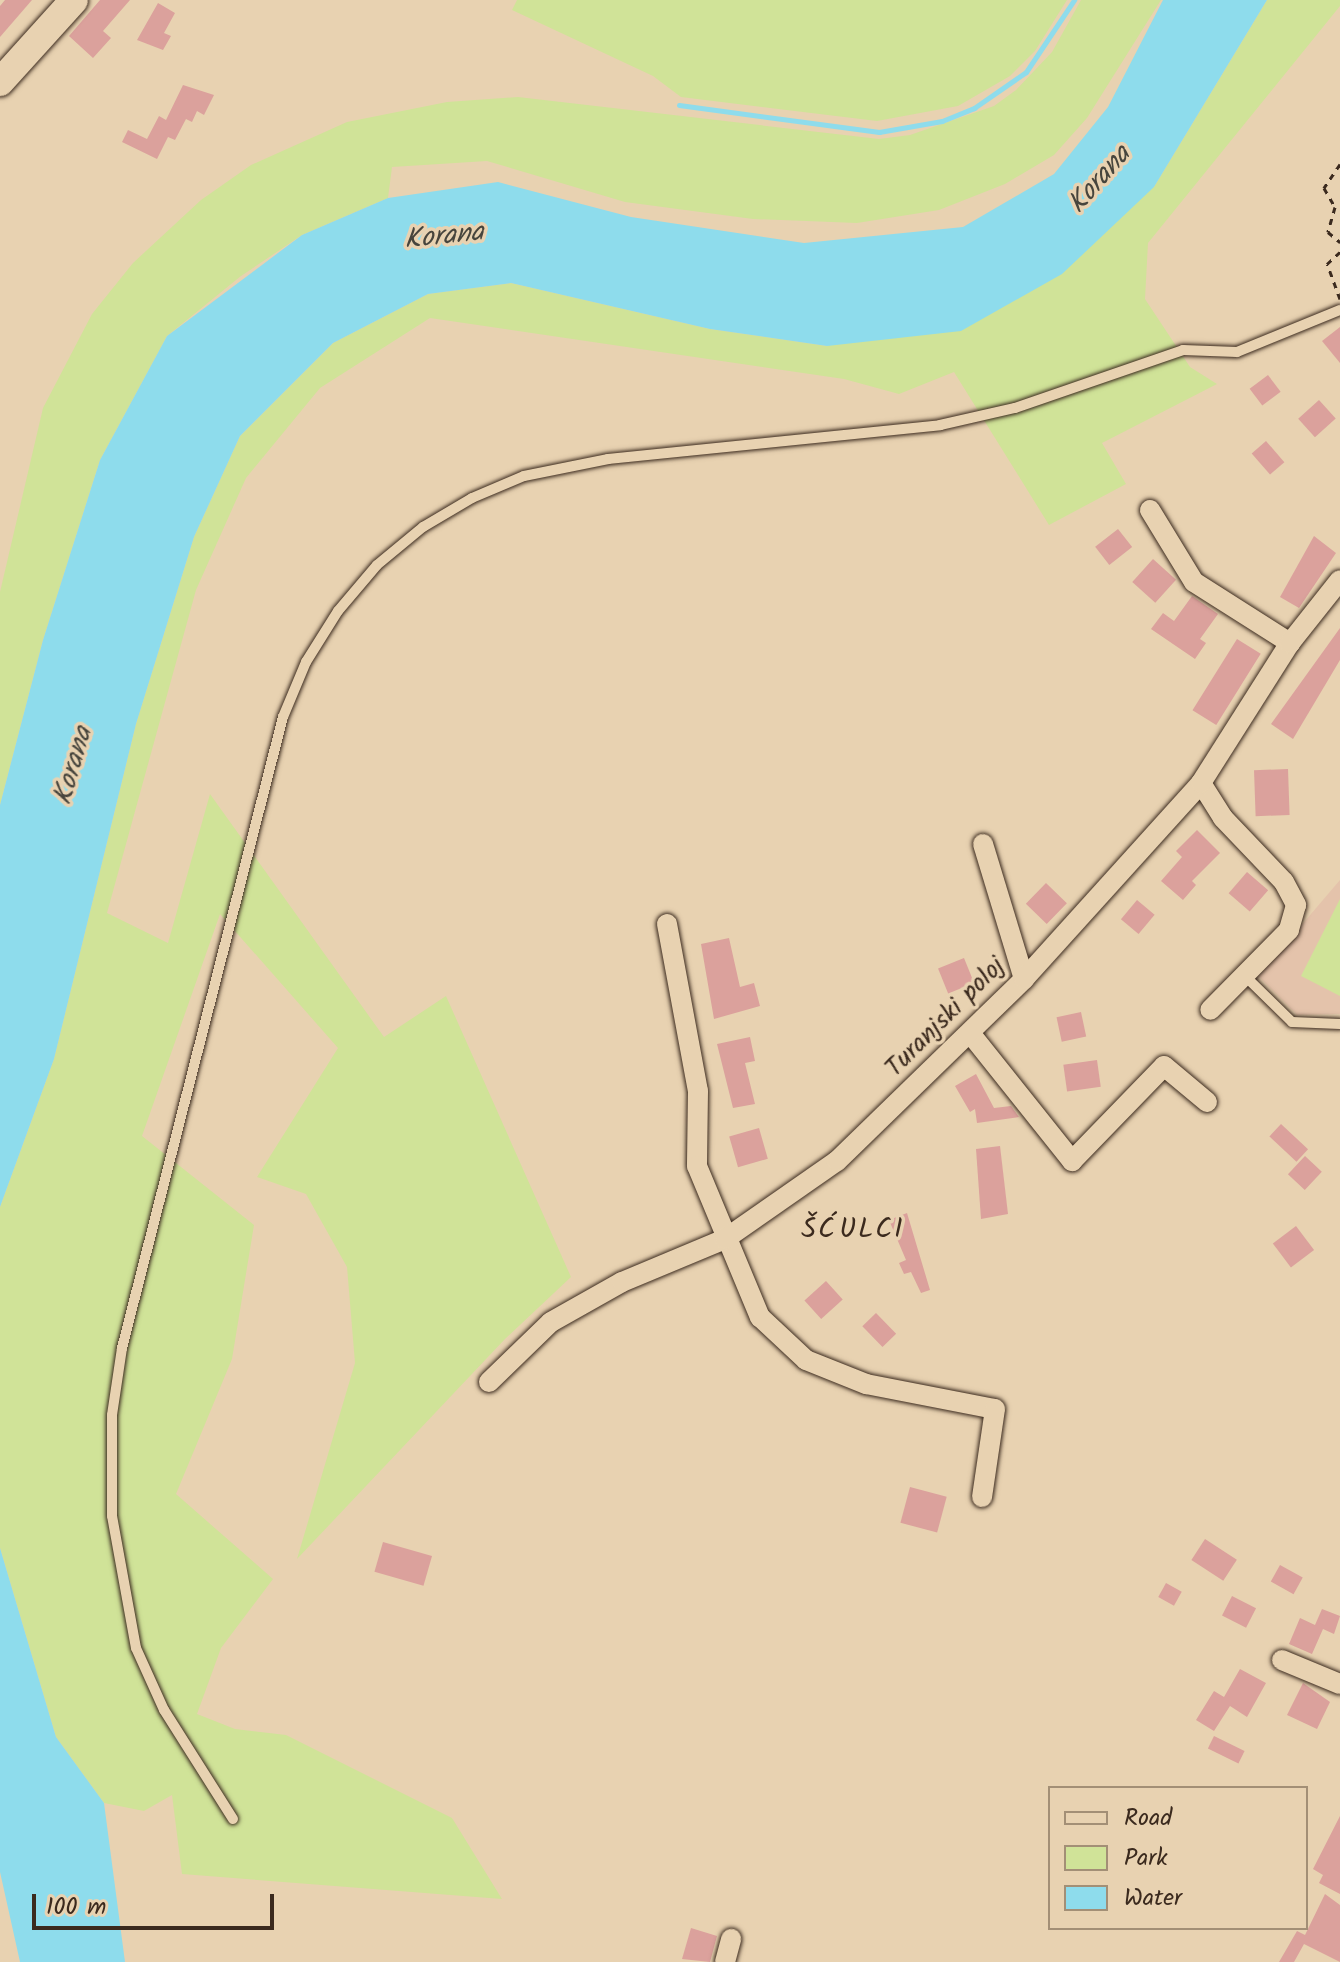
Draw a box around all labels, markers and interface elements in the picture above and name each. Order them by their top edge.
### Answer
water label: Korana [1061,139,1139,221]
water label: Korana [403,216,485,258]
water label: Korana [47,723,101,809]
street label: Turanjski poloj [880,952,1012,1084]
district label: ŠĆULCI [801,1213,905,1247]
legend [1048,1786,1308,1930]
text: Road [1124,1799,1172,1838]
text: Park [1124,1839,1168,1878]
scale bar [36,1878,278,1928]
text: Water [1124,1879,1182,1918]
text: 100 m [46,1888,106,1927]

